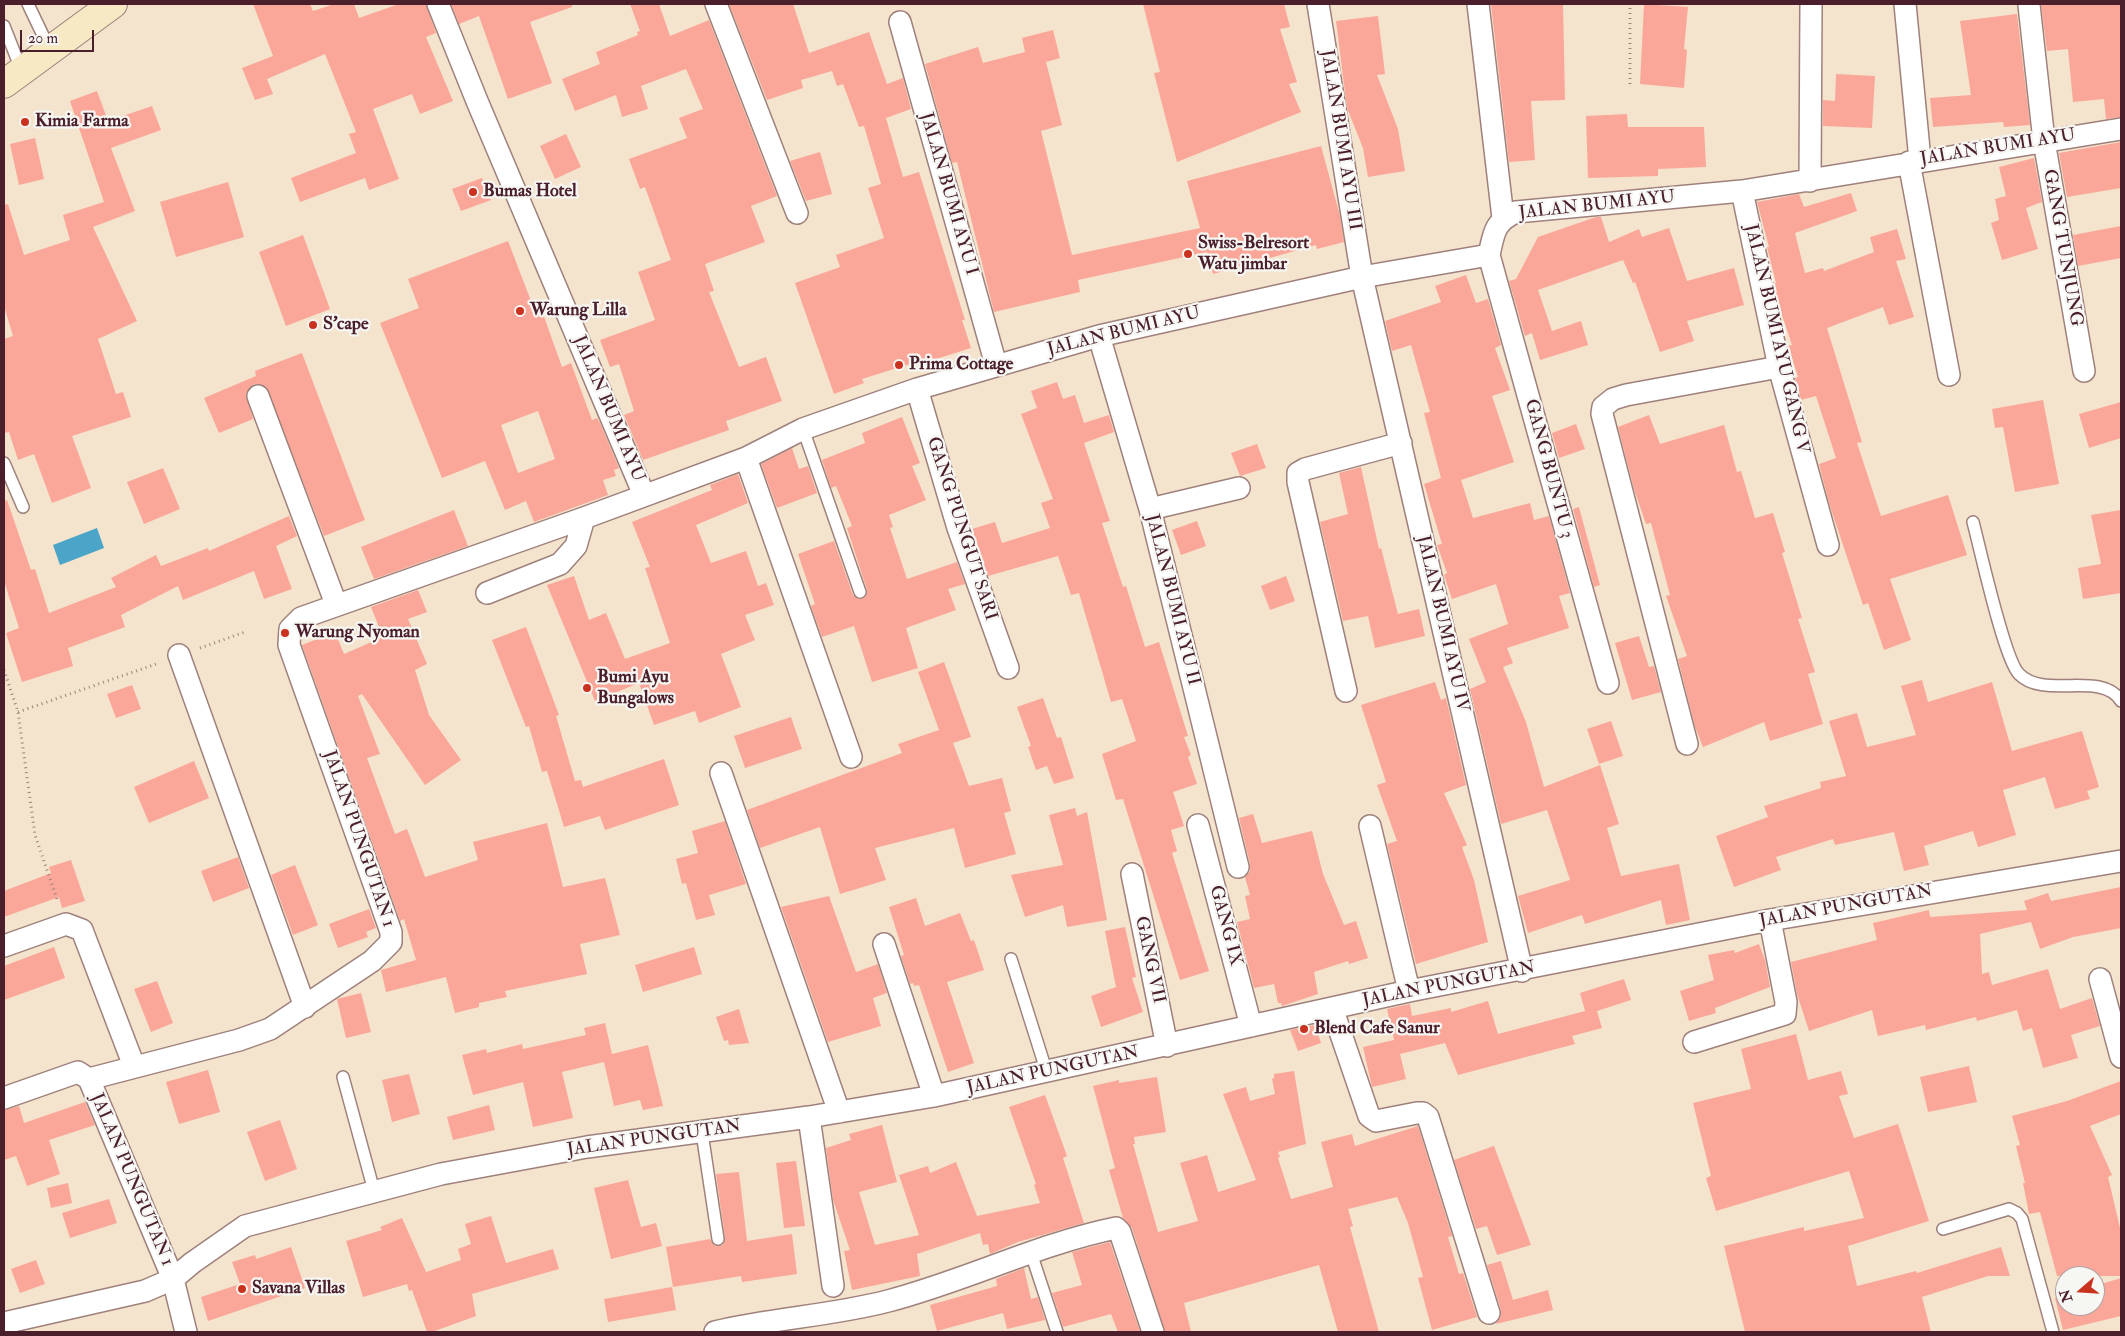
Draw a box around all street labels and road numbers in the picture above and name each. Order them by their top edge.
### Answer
street label: JALAN BUMI AYU III [1315,48,1365,232]
street label: JALAN BUMI AYU I [914,110,982,278]
street label: JALAN BUMI AYU [1919,125,2077,171]
street label: GANG TUNJUNG [2038,168,2086,328]
street label: JALAN BUMI AYU [1518,187,1676,225]
street label: JALAN BUMI AYU GANG V [1739,222,1813,456]
street label: JALAN BUMI AYU [1045,303,1203,361]
street label: JALAN BUMI AYU [567,332,649,486]
street label: GANG BUNTU 3 [1519,397,1577,541]
street label: GANG PUNGUT SARI [921,434,1001,624]
street label: JALAN BUMI AYU II [1140,512,1204,688]
street label: JALAN BUMI AYU IV [1411,533,1473,715]
street label: JALAN PUNGUTAN 1 [318,748,398,930]
street label: JALAN PUNGUTAN [1758,881,1934,933]
street label: GANG IX [1204,883,1246,969]
street label: GANG VII [1129,914,1169,1006]
street label: JALAN PUNGUTAN [1361,958,1537,1012]
street label: JALAN PUNGUTAN [965,1042,1141,1100]
street label: JALAN PUNGUTAN 1 [85,1090,177,1270]
street label: JALAN PUNGUTAN [566,1116,742,1162]

